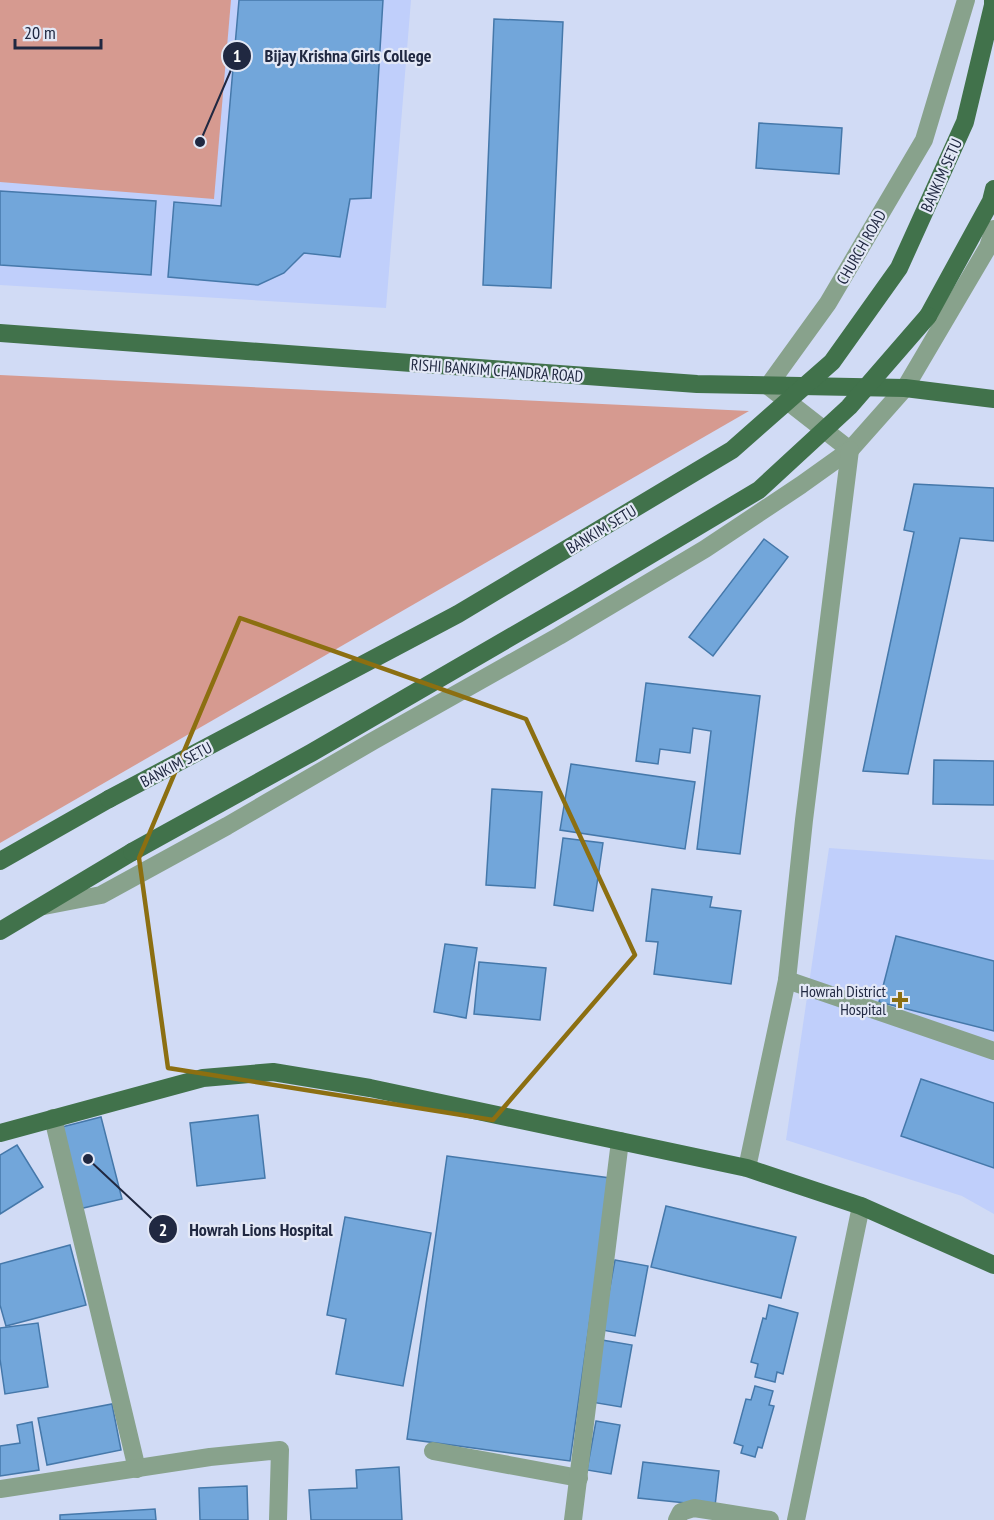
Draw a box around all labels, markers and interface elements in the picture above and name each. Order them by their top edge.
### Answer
scale bar [15,12,100,50]
text: 20 m [24,21,56,44]
callout: Bijay Krishna Girls College [222,38,444,74]
text: 1 [233,44,241,67]
text: Bijay Krishna Girls College [265,44,432,67]
street label: BANKIM SETU [916,135,966,215]
street label: CHURCH ROAD [832,206,890,288]
street label: RISHI BANKIM CHANDRA ROAD [410,354,584,386]
street label: BANKIM SETU [562,500,640,558]
street label: BANKIM SETU [137,737,215,791]
place label: Howrah District Hospital [800,981,887,1019]
marker: Howrah District Hospital [891,991,909,1009]
callout: Howrah Lions Hospital [148,1211,345,1247]
text: 2 [159,1218,167,1241]
text: Howrah Lions Hospital [189,1218,333,1241]

